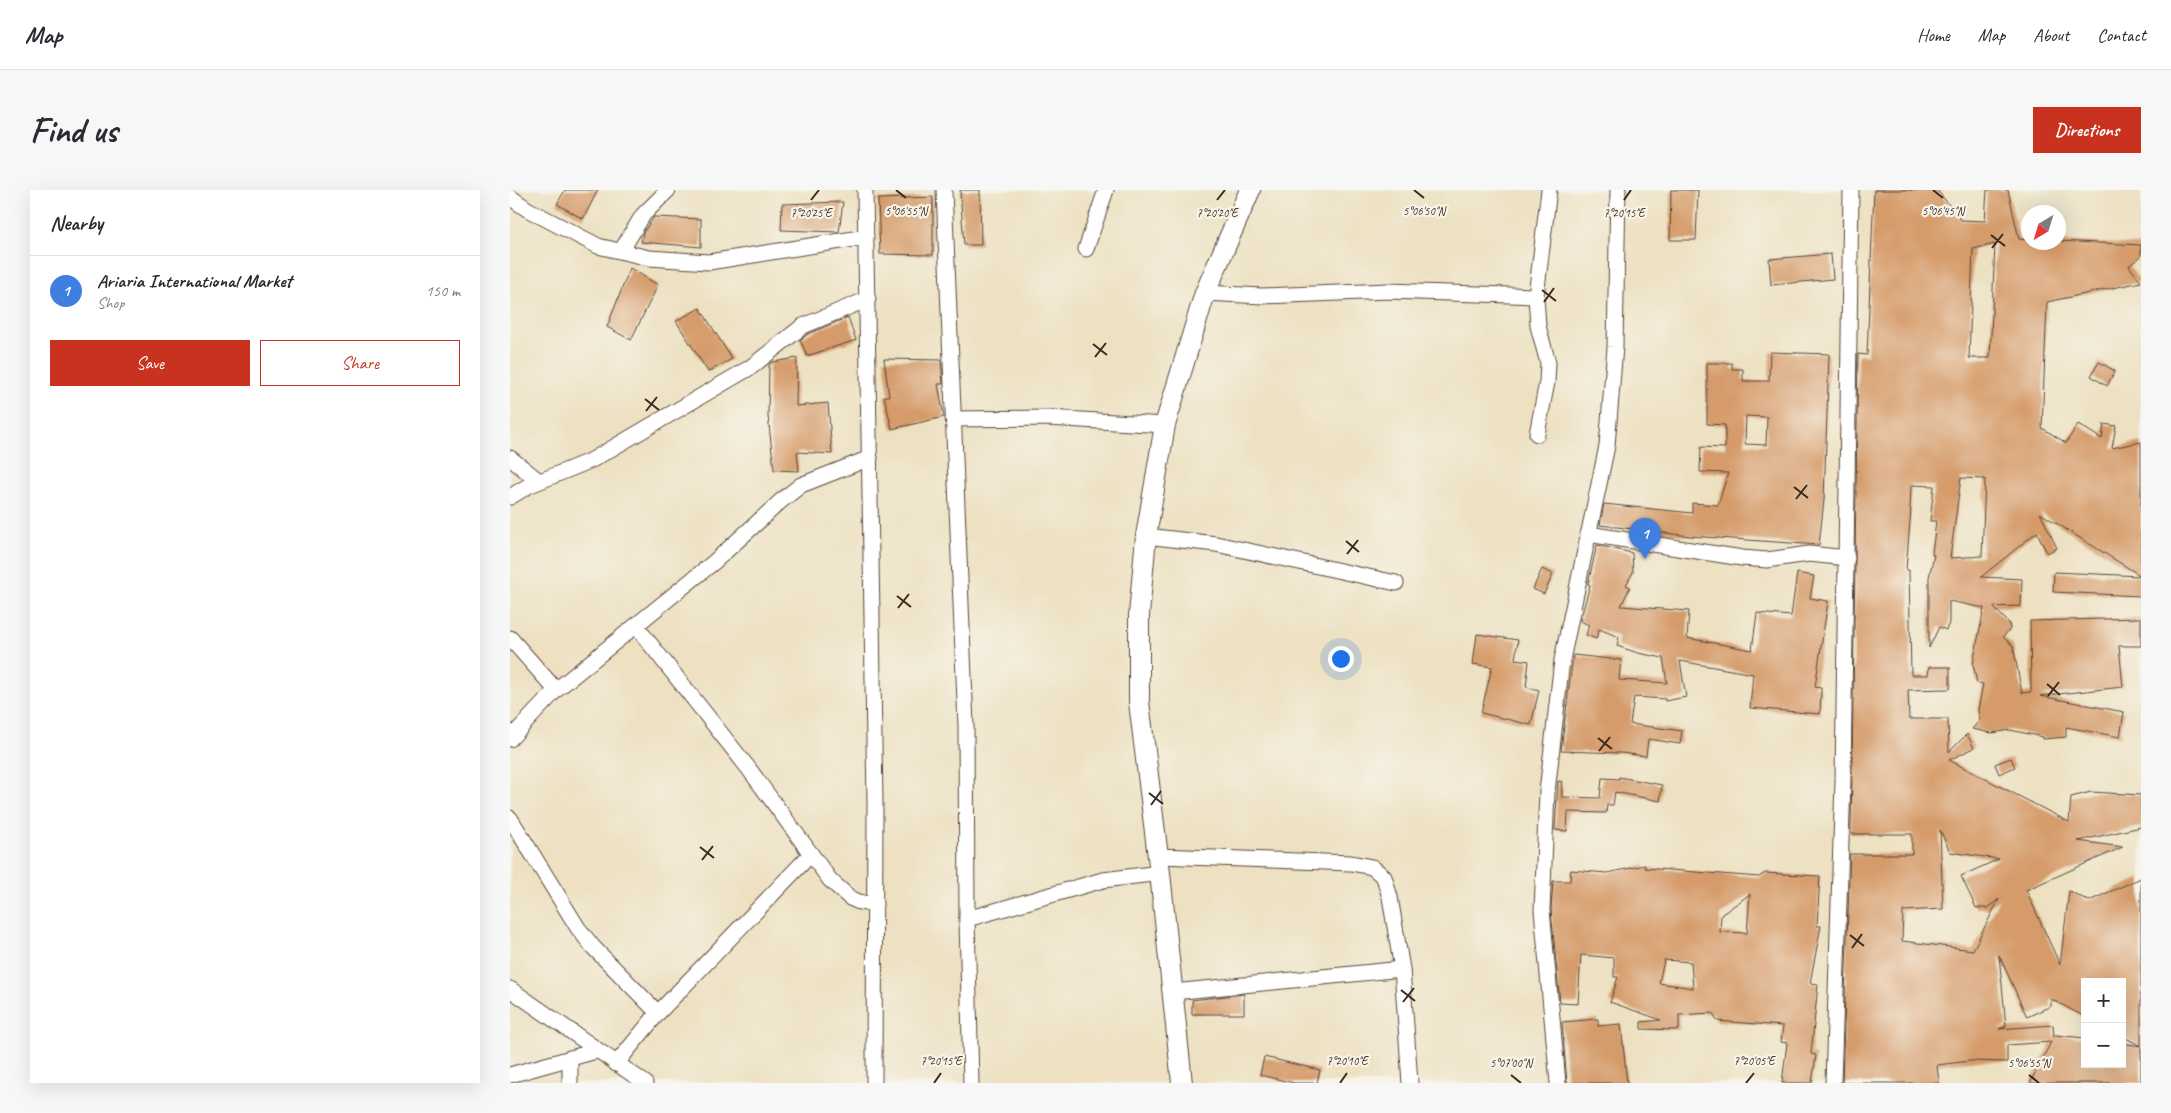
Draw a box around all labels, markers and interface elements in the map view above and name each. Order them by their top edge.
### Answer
text: Map [25,20,62,50]
text: Home [1917,24,1950,46]
text: Map [1978,24,2005,46]
text: About [2033,24,2069,46]
text: Contact [2097,24,2146,46]
button: Directions [2033,107,2141,153]
text: Find us [30,108,117,153]
text: 5°06'55"N [885,203,929,219]
text: 5°06'50"N [1403,203,1447,219]
text: 5°06'45"N [1922,203,1966,219]
text: 7°20'25"E [791,205,833,221]
text: 7°20'20"E [1197,205,1239,221]
text: 7°20'15"E [1604,205,1646,221]
north arrow [2021,205,2066,250]
text: Nearby [50,210,103,236]
text: Ariaria International Market [97,269,292,293]
text: 1 [62,281,70,301]
text: 150 m [426,281,460,301]
text: Shop [97,293,124,313]
button: Save [50,340,250,386]
button: Share [260,340,460,386]
pin: 1 [1629,518,1661,559]
your location [1328,646,1354,672]
map controls [2081,978,2126,1068]
button: + [2081,978,2126,1023]
button: − [2081,1023,2126,1068]
text: 7°20'15"E [921,1053,963,1069]
text: 7°20'10"E [1327,1053,1369,1069]
text: 7°20'05"E [1734,1053,1776,1069]
text: 5°07'00"N [1490,1055,1534,1071]
text: 5°06'55"N [2008,1055,2052,1071]

